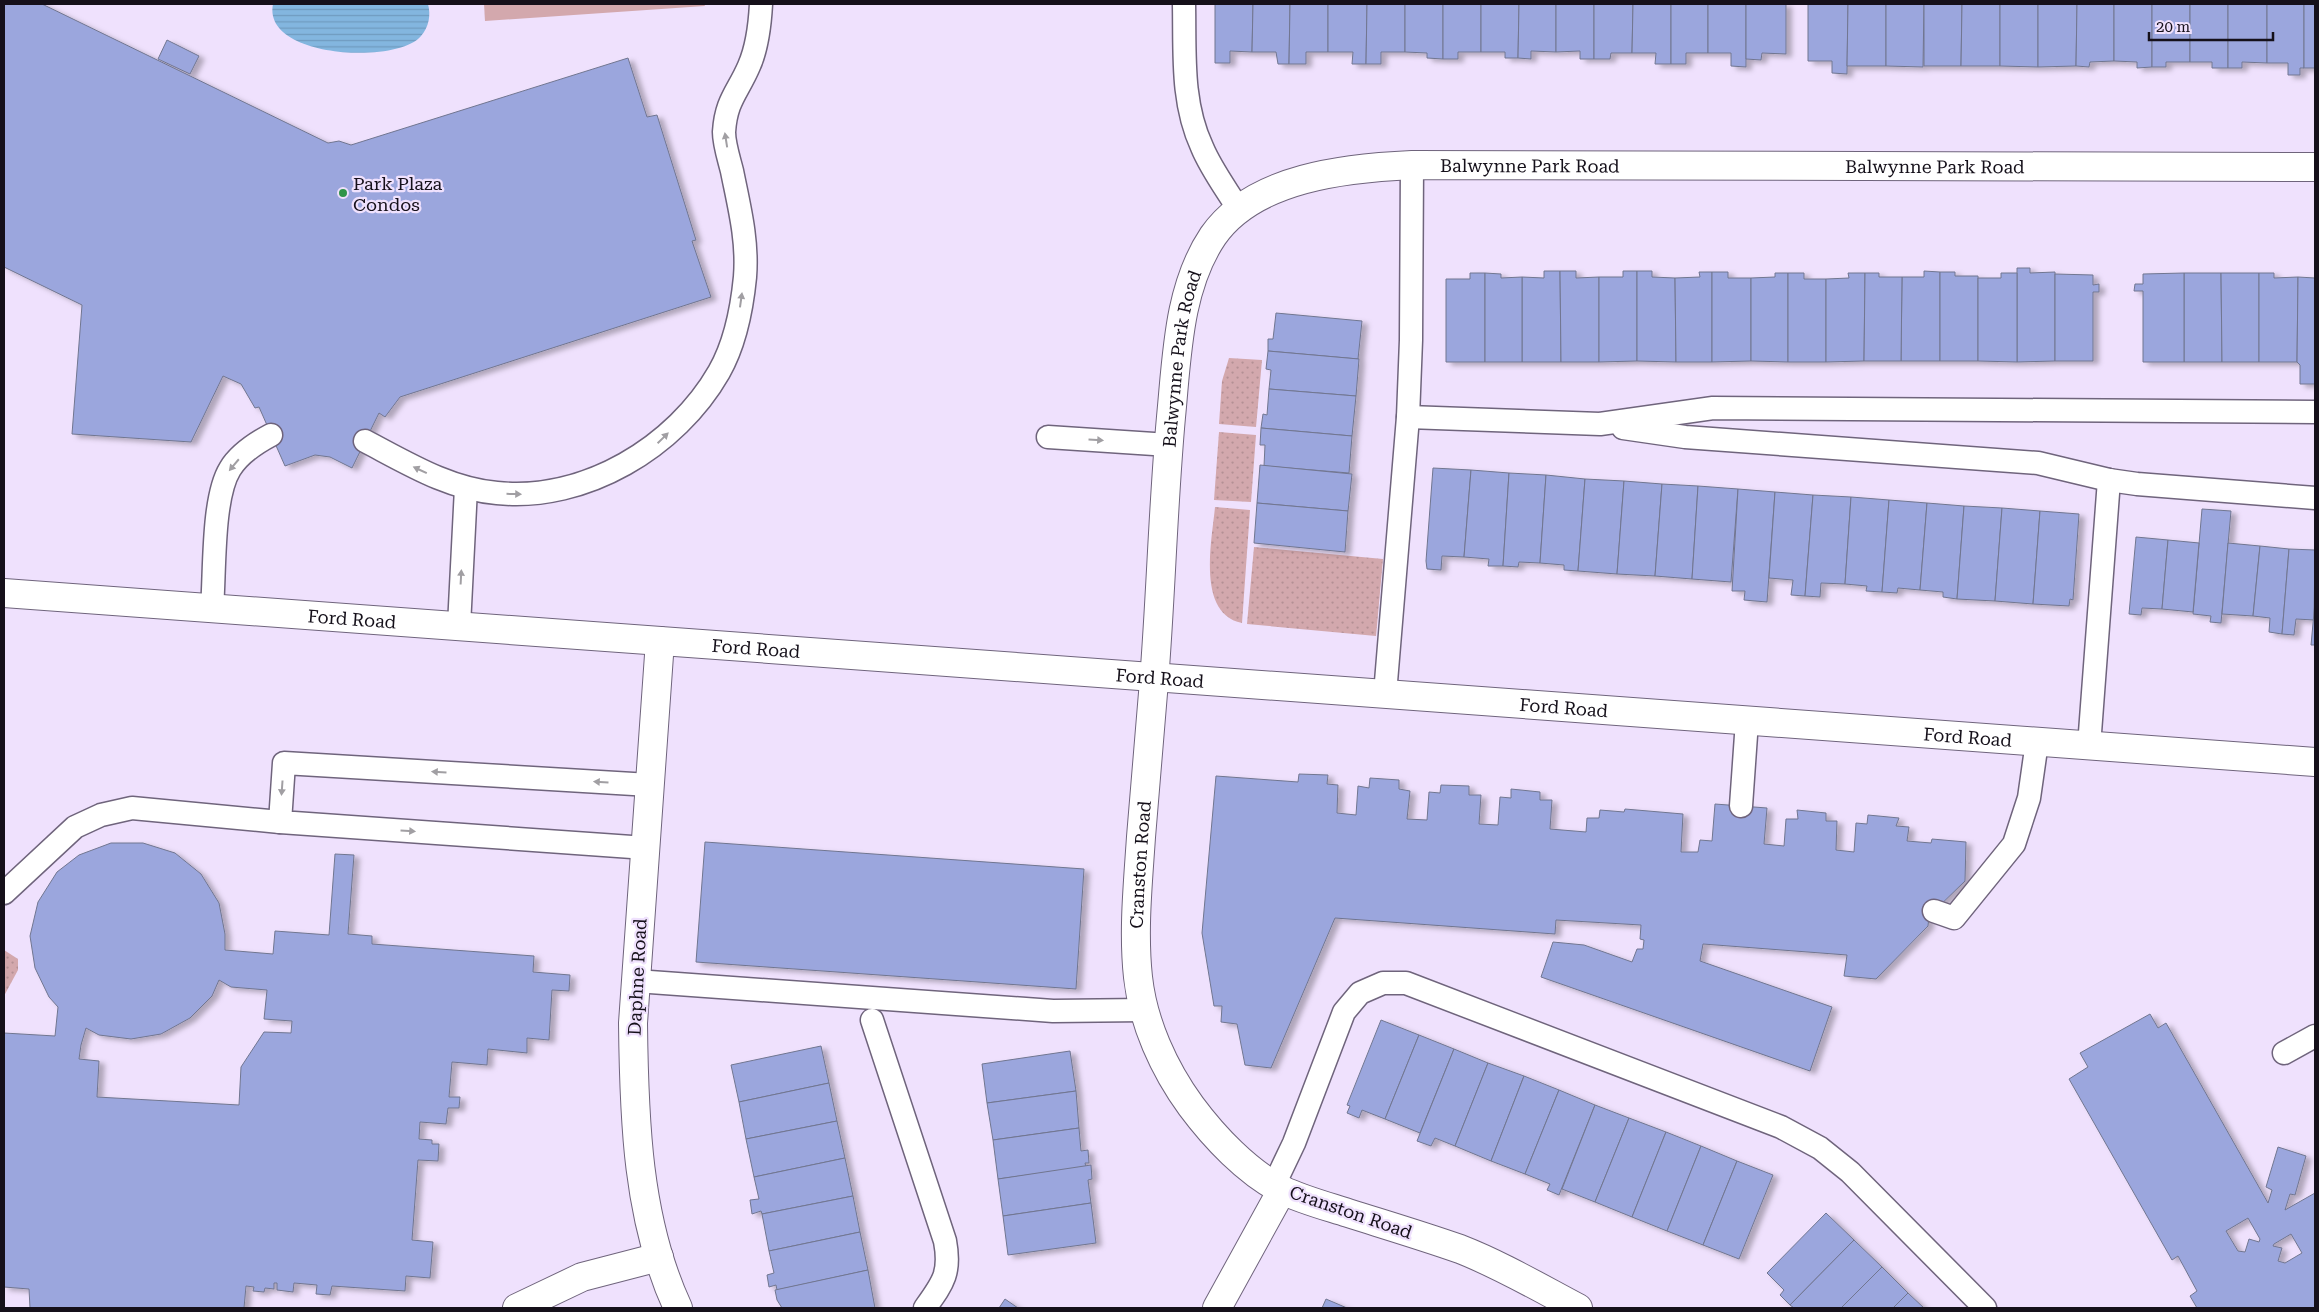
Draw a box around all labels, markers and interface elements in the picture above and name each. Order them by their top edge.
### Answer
scale bar [2149,10,2273,42]
text: 20 m [2156,18,2191,36]
one-way arrow [721,131,729,147]
street label: Balwynne Park Road [1440,155,1620,176]
street label: Balwynne Park Road [1845,155,2025,177]
place label: Park Plaza Condos [353,173,442,215]
marker: Park Plaza Condos [337,187,349,199]
street label: Balwynne Park Road [1158,266,1205,448]
one-way arrow [737,292,745,308]
one-way arrow [657,432,669,444]
one-way arrow [1089,437,1105,445]
one-way arrow [229,459,240,472]
one-way arrow [413,466,428,474]
one-way arrow [506,490,522,498]
one-way arrow [458,569,466,585]
street label: Ford Road [307,605,397,632]
street label: Ford Road [711,634,801,662]
street label: Ford Road [1115,664,1205,691]
street label: Ford Road [1519,693,1609,721]
street label: Ford Road [1923,723,2013,750]
one-way arrow [431,768,447,776]
one-way arrow [593,777,609,785]
one-way arrow [278,780,286,796]
street label: Cranston Road [1125,799,1154,929]
one-way arrow [400,827,416,835]
street label: Daphne Road [623,917,651,1036]
street label: Cranston Road [1287,1181,1415,1243]

